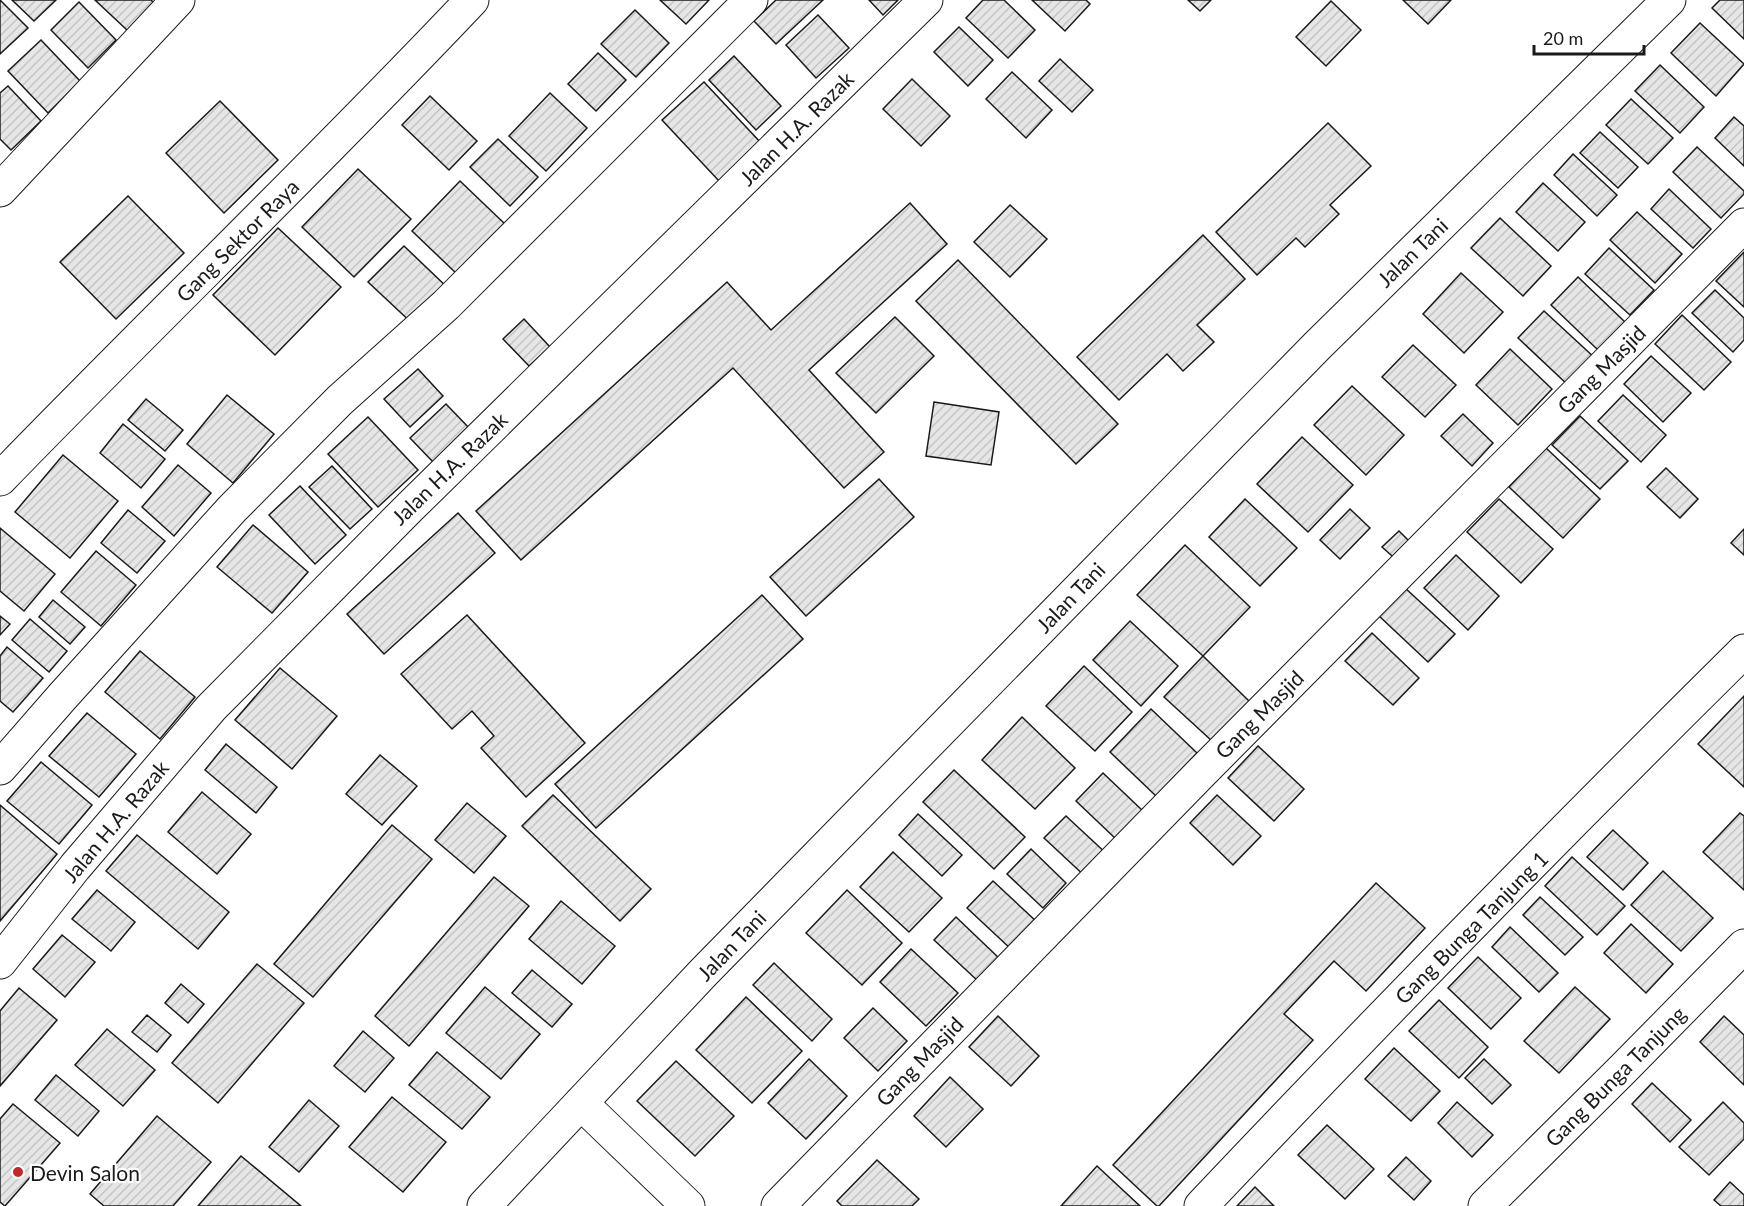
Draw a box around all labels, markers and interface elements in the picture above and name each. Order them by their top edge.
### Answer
scale bar [1534,18,1644,56]
text: 20 m [1543,27,1583,49]
street label: Jalan H.A. Razak [734,66,858,190]
street label: Gang Sektor Raya [171,174,303,306]
street label: Jalan Tani [1372,212,1452,292]
street label: Gang Masjid [1552,320,1650,418]
street label: Jalan H.A. Razak [386,406,512,529]
street label: Jalan Tani [1030,557,1110,637]
street label: Gang Masjid [1210,665,1308,763]
street label: Jalan H.A. Razak [57,755,173,887]
street label: Gang Bunga Tanjung 1 [1389,845,1553,1009]
street label: Jalan Tani [691,905,771,985]
street label: Gang Bunga Tanjung [1540,1001,1690,1151]
street label: Gang Masjid [870,1011,968,1111]
place label: Devin Salon [30,1160,140,1185]
marker: Devin Salon [11,1165,25,1179]

